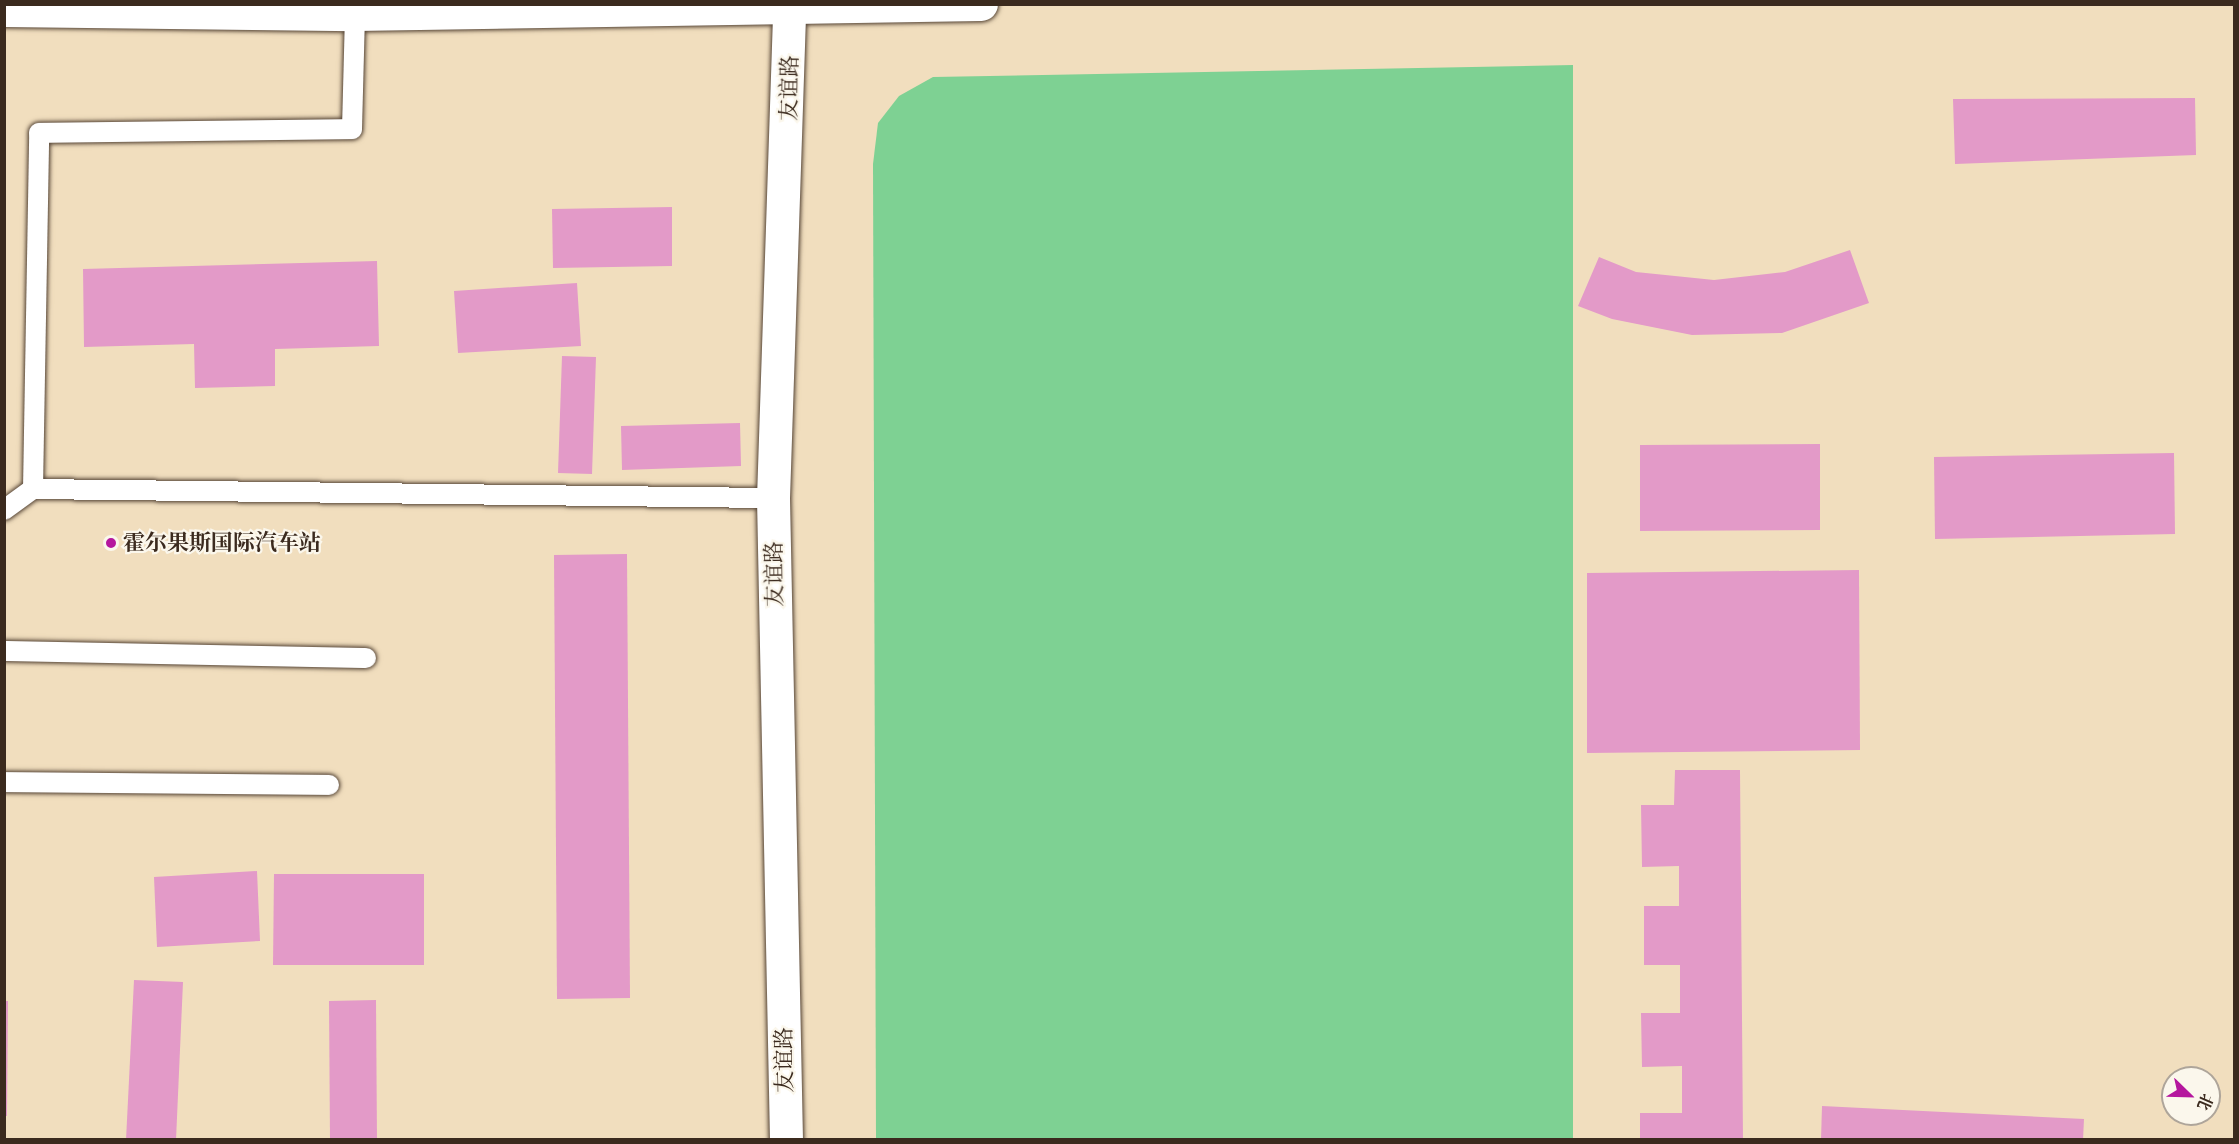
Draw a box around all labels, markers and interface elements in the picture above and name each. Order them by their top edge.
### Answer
street label: 友谊路 [775,55,803,121]
place label: 霍尔果斯国际汽车站 [123,530,321,556]
marker: 霍尔果斯国际汽车站 [104,536,118,550]
street label: 友谊路 [760,541,788,607]
street label: 友谊路 [770,1027,798,1093]
north arrow [2161,1066,2221,1126]
text: 北 [2192,1090,2220,1114]

